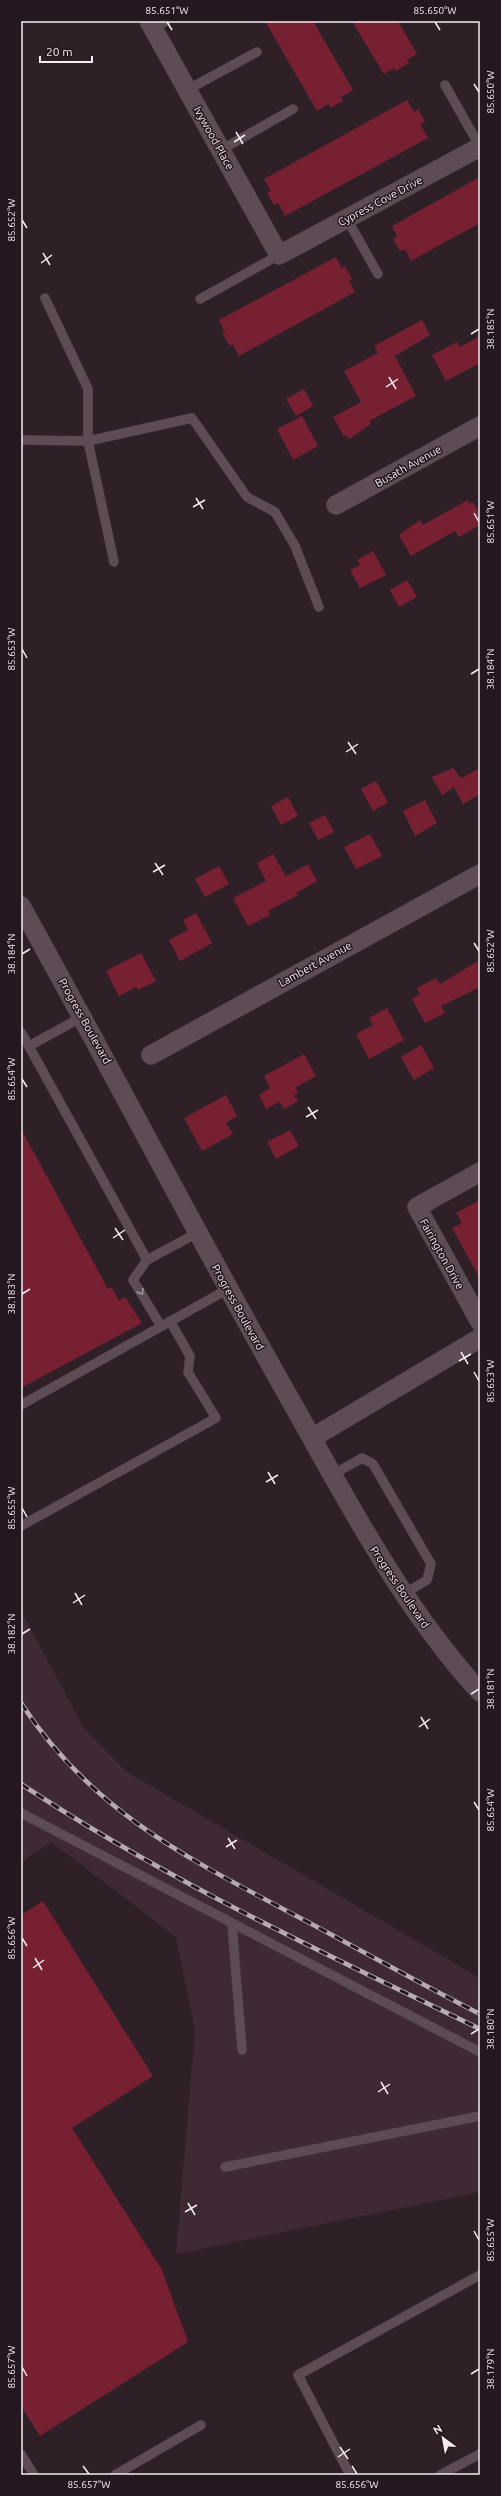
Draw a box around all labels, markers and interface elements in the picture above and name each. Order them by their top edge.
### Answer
text: 85.651°W [145,5,189,16]
text: 85.650°W [413,5,457,16]
scale bar [40,38,92,64]
text: 20 m [46,45,73,58]
text: 85.650°W [485,70,496,114]
street label: Ivywood Place [192,104,236,172]
street label: Cypress Cove Drive [336,174,424,228]
text: 85.652°W [6,198,17,242]
text: 38.185°N [485,308,496,350]
street label: Busath Avenue [373,443,443,489]
text: 85.651°W [485,500,496,544]
text: 85.653°W [6,627,17,671]
text: 38.184°N [485,648,496,690]
text: 85.652°W [485,929,496,973]
text: 38.184°N [6,933,17,975]
street label: Lambert Avenue [277,939,353,989]
street label: Progress Boulevard [56,976,114,1066]
text: 85.654°W [6,1057,17,1101]
street label: Fairington Drive [418,1217,466,1291]
street label: Progress Boulevard [209,1262,267,1352]
text: 38.183°N [6,1273,17,1315]
one-way arrow [136,1288,143,1295]
text: 85.653°W [485,1359,496,1403]
text: 85.655°W [6,1486,17,1530]
street label: Progress Boulevard [368,1544,432,1630]
text: 38.182°N [6,1613,17,1655]
text: 38.181°N [485,1668,496,1710]
text: 85.654°W [485,1788,496,1832]
text: 85.656°W [6,1916,17,1960]
text: 38.180°N [485,2008,496,2050]
text: 85.655°W [485,2218,496,2262]
text: 85.657°W [6,2345,17,2389]
text: 38.179°N [485,2348,496,2390]
north arrow [423,2418,463,2458]
text: N [431,2422,444,2437]
text: 85.657°W [67,2479,111,2490]
text: 85.656°W [335,2479,379,2490]

